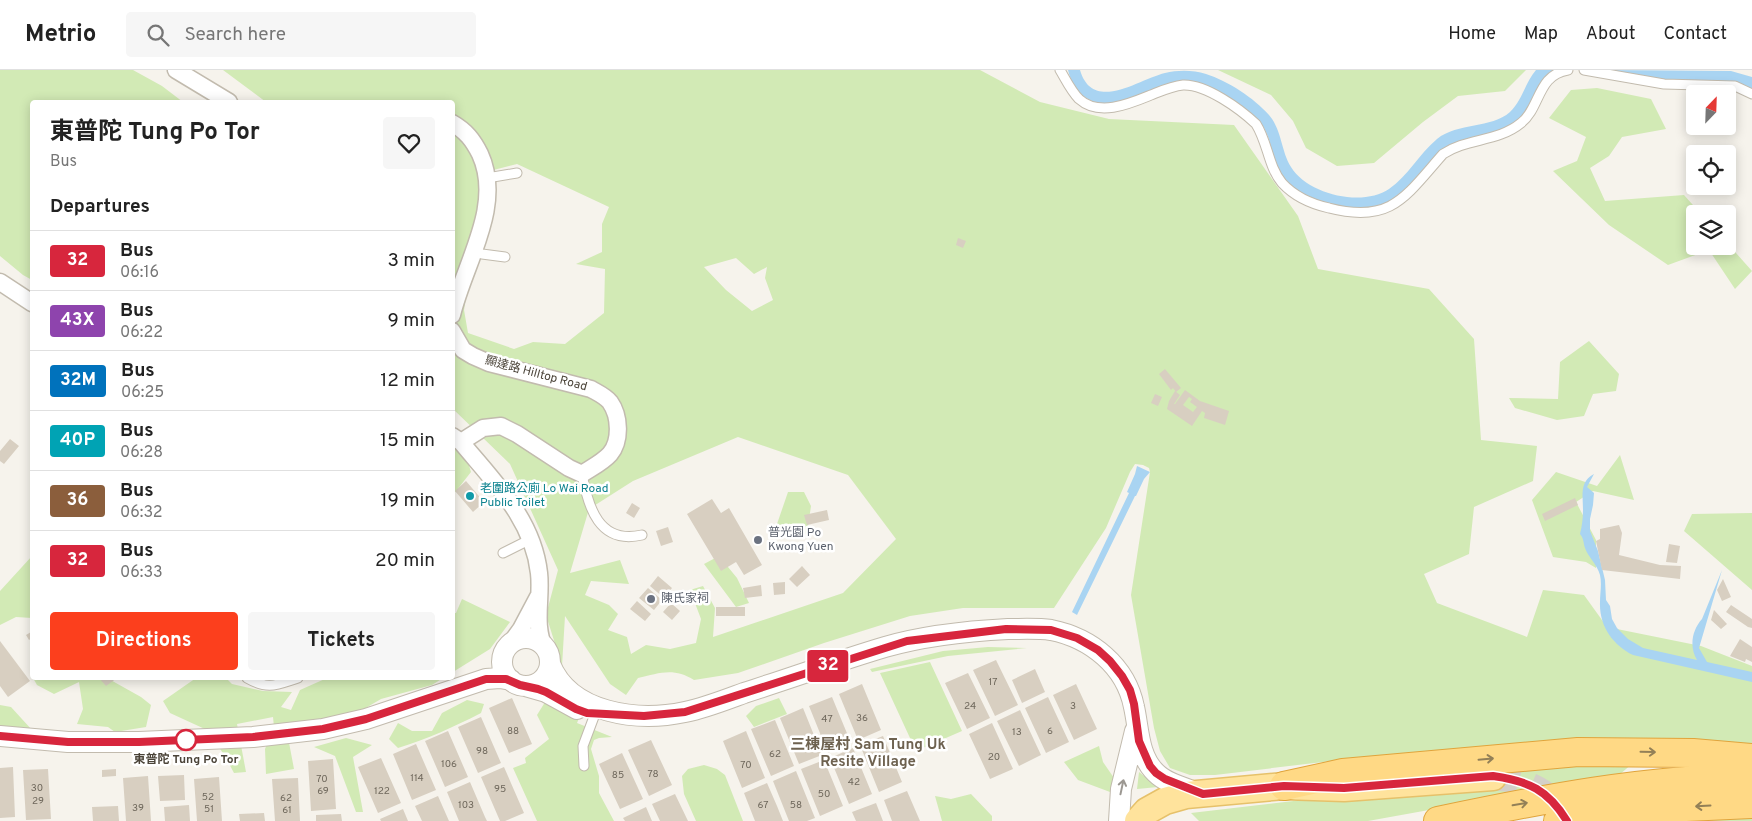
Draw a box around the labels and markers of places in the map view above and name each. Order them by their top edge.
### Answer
place label: 老圍路公廁 Lo Wai Road Public Toilet [480,481,609,511]
marker: 老圍路公廁 Lo Wai Road Public Toilet [464,490,476,502]
place label: 普光園 Po Kwong Yuen [768,525,834,555]
marker: 普光園 Po Kwong Yuen [752,534,764,546]
place label: 陳氏家祠 [661,591,709,607]
marker: 陳氏家祠 [645,593,657,605]
marker: 東普陀 Tung Po Tor [175,729,197,751]
place label: 東普陀 Tung Po Tor [134,752,238,768]

